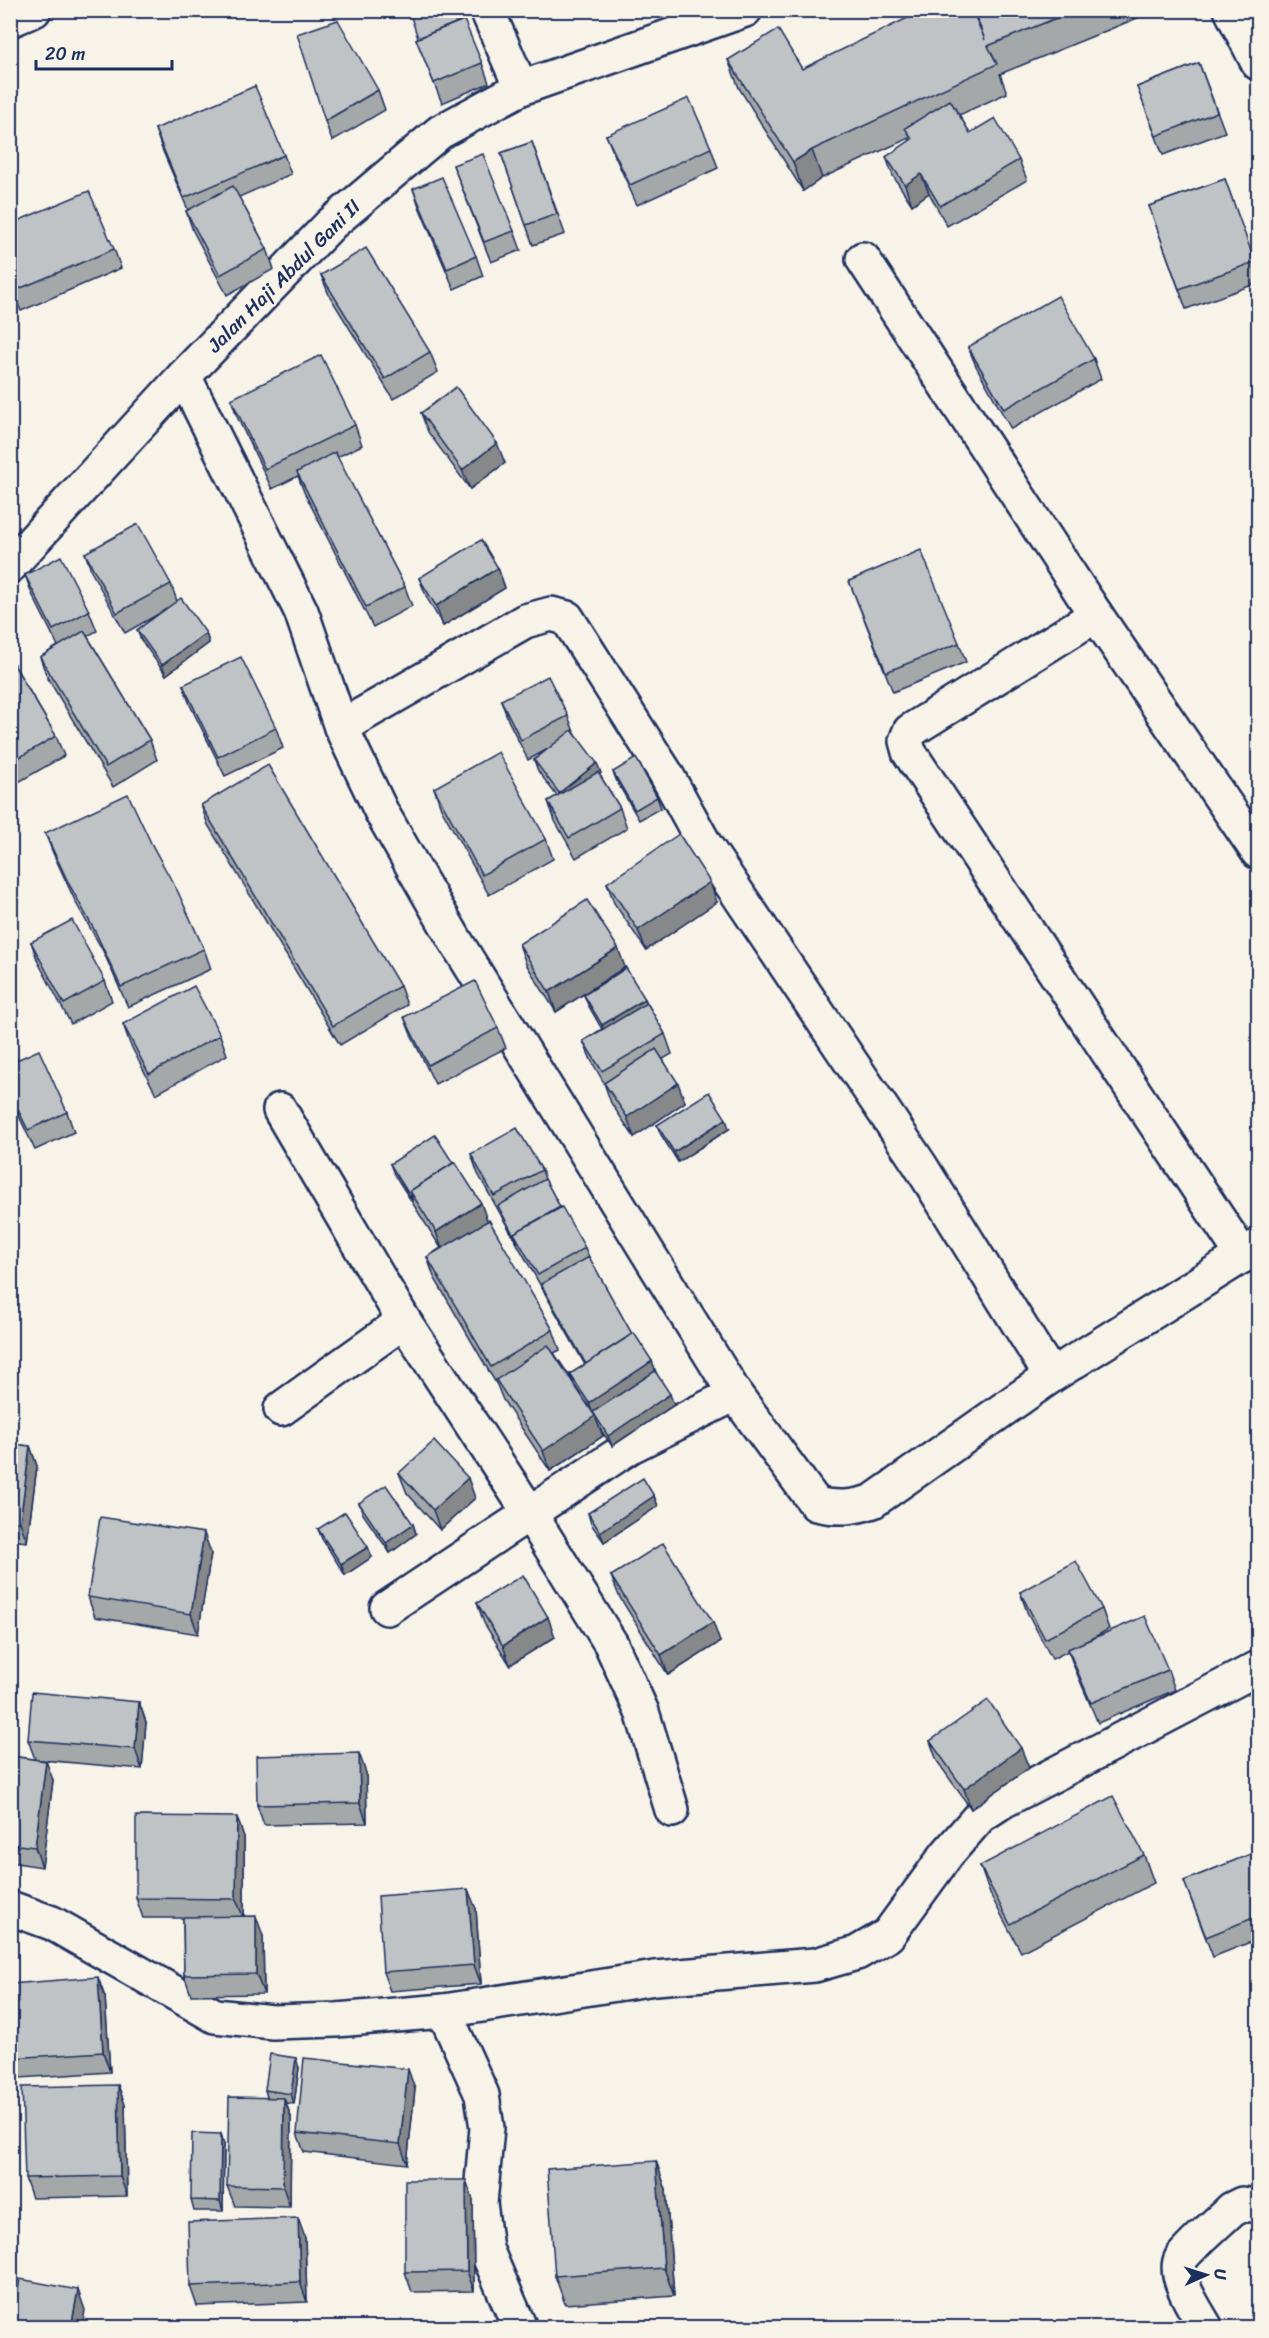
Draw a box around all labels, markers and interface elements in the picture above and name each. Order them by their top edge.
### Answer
scale bar [36,33,172,71]
text: 20 m [45,38,85,70]
street label: Jalan Haji Abdul Gani II [198,191,369,362]
north arrow [1176,2245,1236,2305]
text: U [1206,2268,1235,2282]

